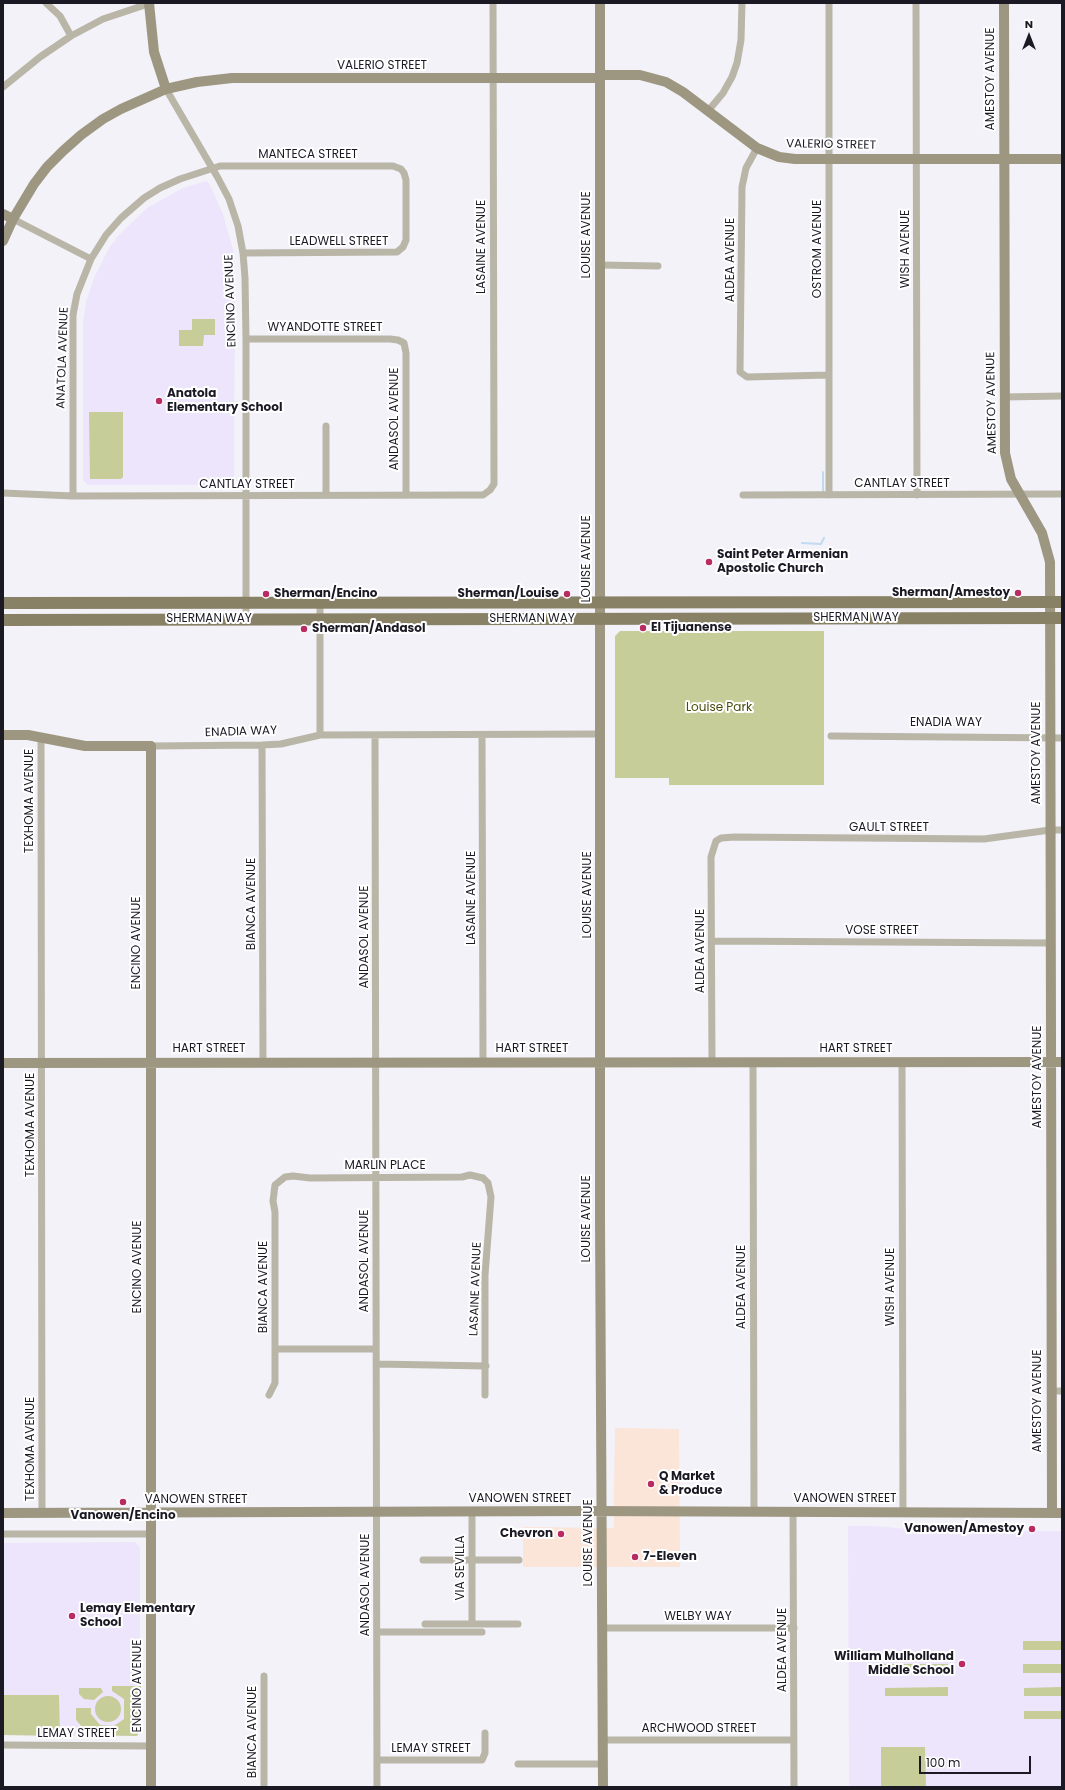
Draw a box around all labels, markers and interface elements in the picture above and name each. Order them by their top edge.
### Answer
north arrow [1009,16,1049,56]
text: N [1025,16,1033,32]
street label: AMESTOY AVENUE [984,28,998,130]
street label: VALERIO STREET [337,59,427,73]
street label: VALERIO STREET [786,137,876,153]
street label: MANTECA STREET [258,148,358,162]
street label: LOUISE AVENUE [580,191,594,279]
street label: LASAINE AVENUE [475,200,489,294]
street label: OSTROM AVENUE [811,200,825,298]
street label: WISH AVENUE [899,210,913,288]
street label: ALDEA AVENUE [724,218,738,302]
street label: LEADWELL STREET [290,235,388,249]
street label: ENCINO AVENUE [222,254,240,348]
street label: ANATOLA AVENUE [54,307,72,409]
street label: WYANDOTTE STREET [267,321,383,335]
street label: AMESTOY AVENUE [984,351,1000,455]
street label: ANDASOL AVENUE [388,367,402,471]
place label: Anatola Elementary School [167,387,282,415]
marker: Anatola Elementary School [154,396,164,406]
street label: CANTLAY STREET [854,477,950,491]
street label: CANTLAY STREET [199,478,295,492]
street label: LOUISE AVENUE [580,515,594,603]
place label: Saint Peter Armenian Apostolic Church [717,548,848,576]
marker: Saint Peter Armenian Apostolic Church [704,557,714,567]
place label: Sherman/Amestoy [892,586,1010,600]
place label: Sherman/Encino [274,587,377,601]
place label: Sherman/Louise [458,587,559,601]
marker: Sherman/Amestoy [1013,588,1023,598]
marker: Sherman/Encino [261,589,271,599]
marker: Sherman/Louise [562,589,572,599]
street label: SHERMAN WAY [813,611,899,625]
street label: SHERMAN WAY [166,612,252,626]
street label: SHERMAN WAY [489,612,575,626]
place label: El Tijuanense [651,621,732,635]
place label: Sherman/Andasol [312,622,425,636]
marker: El Tijuanense [638,623,648,633]
marker: Sherman/Andasol [299,624,309,634]
park label: Louise Park [686,701,752,715]
street label: AMESTOY AVENUE [1030,702,1044,804]
street label: ENADIA WAY [910,716,982,730]
street label: ENADIA WAY [205,724,277,740]
street label: TEXHOMA AVENUE [23,749,37,853]
street label: GAULT STREET [849,821,929,835]
street label: LASAINE AVENUE [465,851,479,945]
street label: LOUISE AVENUE [581,851,595,939]
street label: BIANCA AVENUE [245,858,259,950]
street label: ANDASOL AVENUE [358,885,372,989]
street label: ENCINO AVENUE [130,897,144,989]
street label: ALDEA AVENUE [694,909,708,993]
street label: VOSE STREET [845,924,919,938]
street label: AMESTOY AVENUE [1031,1026,1045,1128]
street label: HART STREET [172,1042,246,1056]
street label: HART STREET [495,1042,569,1056]
street label: HART STREET [819,1042,893,1056]
street label: TEXHOMA AVENUE [24,1073,38,1177]
street label: MARLIN PLACE [344,1159,426,1173]
street label: LOUISE AVENUE [580,1175,594,1263]
street label: ANDASOL AVENUE [358,1209,372,1313]
street label: ENCINO AVENUE [131,1221,145,1313]
street label: BIANCA AVENUE [257,1241,271,1333]
street label: LASAINE AVENUE [467,1242,485,1336]
street label: ALDEA AVENUE [735,1245,749,1329]
street label: WISH AVENUE [884,1248,898,1326]
street label: AMESTOY AVENUE [1031,1350,1045,1452]
street label: TEXHOMA AVENUE [24,1397,38,1501]
place label: Q Market & Produce [659,1470,722,1498]
marker: Q Market & Produce [646,1479,656,1489]
street label: VANOWEN STREET [468,1492,572,1506]
street label: VANOWEN STREET [793,1492,897,1506]
street label: VANOWEN STREET [144,1493,248,1507]
marker: Vanowen/Encino [118,1497,128,1507]
street label: LOUISE AVENUE [582,1499,596,1587]
place label: Vanowen/Encino [70,1509,176,1523]
place label: Vanowen/Amestoy [904,1522,1024,1536]
marker: Vanowen/Amestoy [1027,1524,1037,1534]
place label: Chevron [500,1527,553,1541]
marker: Chevron [556,1529,566,1539]
street label: ANDASOL AVENUE [359,1533,373,1637]
street label: VIA SEVILLA [454,1535,468,1601]
place label: 7-Eleven [643,1550,697,1564]
marker: 7-Eleven [630,1552,640,1562]
place label: Lemay Elementary School [80,1602,195,1630]
street label: ALDEA AVENUE [776,1608,790,1692]
street label: WELBY WAY [664,1610,732,1624]
marker: Lemay Elementary School [67,1611,77,1621]
street label: ENCINO AVENUE [131,1640,145,1732]
place label: William Mulholland Middle School [834,1650,954,1678]
marker: William Mulholland Middle School [957,1659,967,1669]
street label: BIANCA AVENUE [246,1686,260,1778]
street label: ARCHWOOD STREET [642,1722,756,1736]
street label: LEMAY STREET [37,1727,117,1741]
street label: LEMAY STREET [391,1742,471,1756]
scale bar [921,1748,1033,1774]
text: 100 m [926,1754,960,1771]

